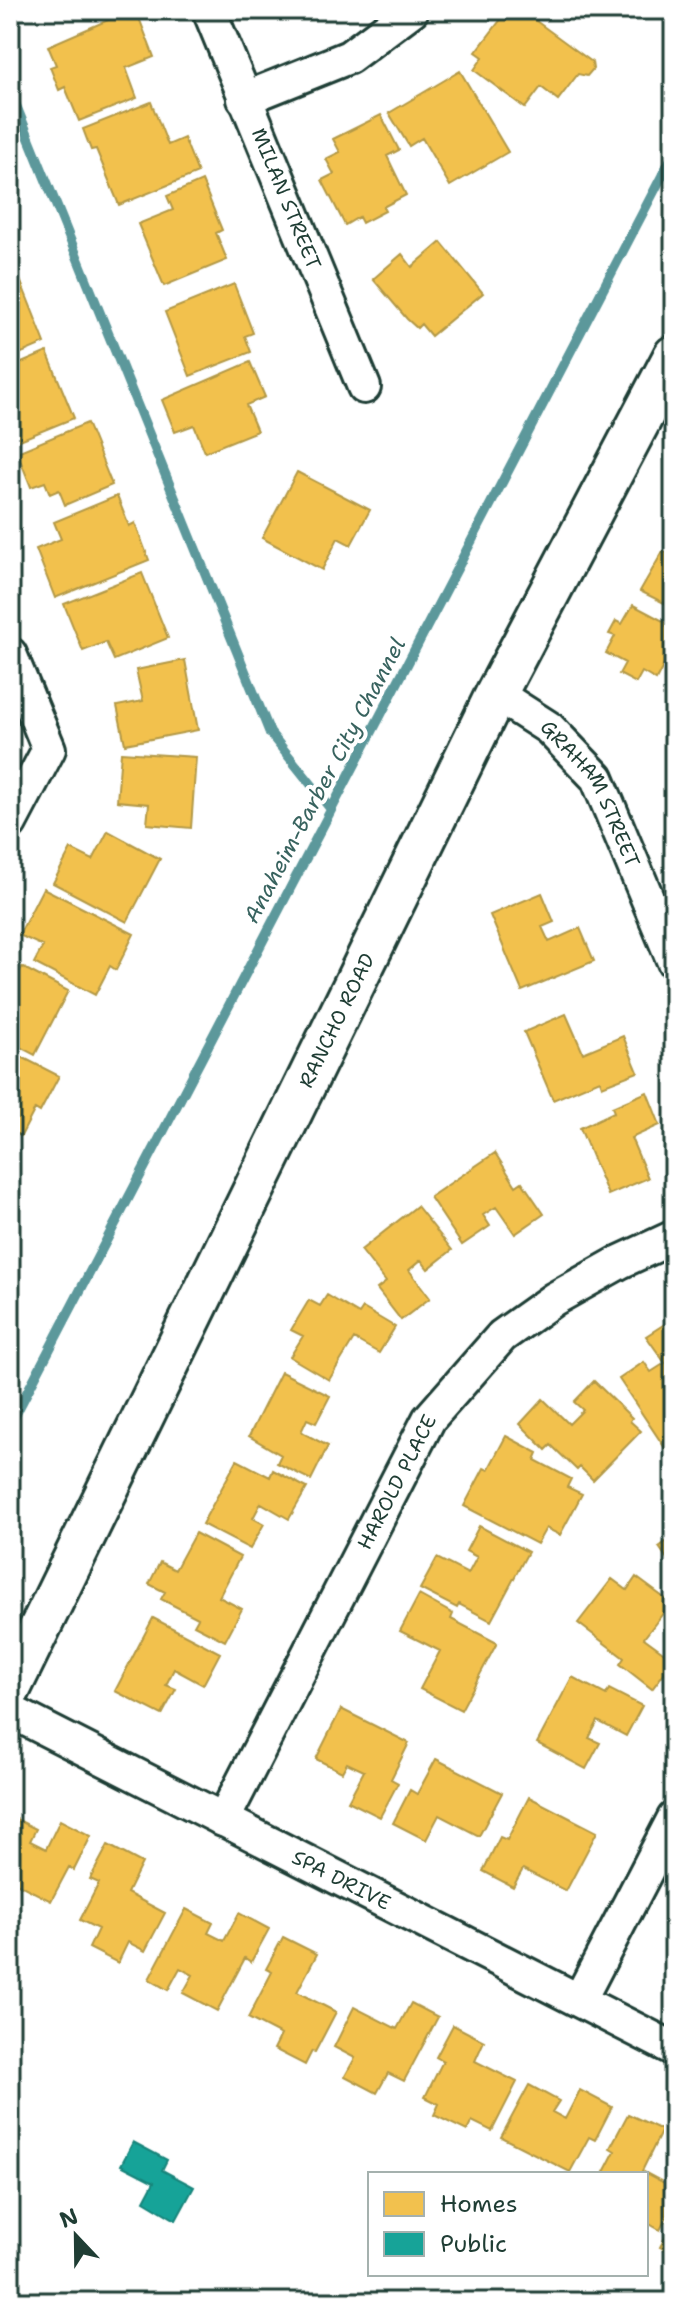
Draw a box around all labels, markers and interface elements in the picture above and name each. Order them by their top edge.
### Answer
street label: MILAN STREET [246,124,327,273]
water label: Anaheim-Barber City Channel [237,633,412,928]
street label: GRAHAM STREET [535,714,646,871]
street label: RANCHO ROAD [293,949,380,1092]
street label: HAROLD PLACE [351,1410,442,1554]
street label: SPA DRIVE [288,1844,395,1916]
legend [368,2172,648,2276]
text: Homes [440,2188,518,2220]
north arrow [36,2196,116,2276]
text: N [55,2201,82,2235]
text: Public [440,2228,507,2260]

